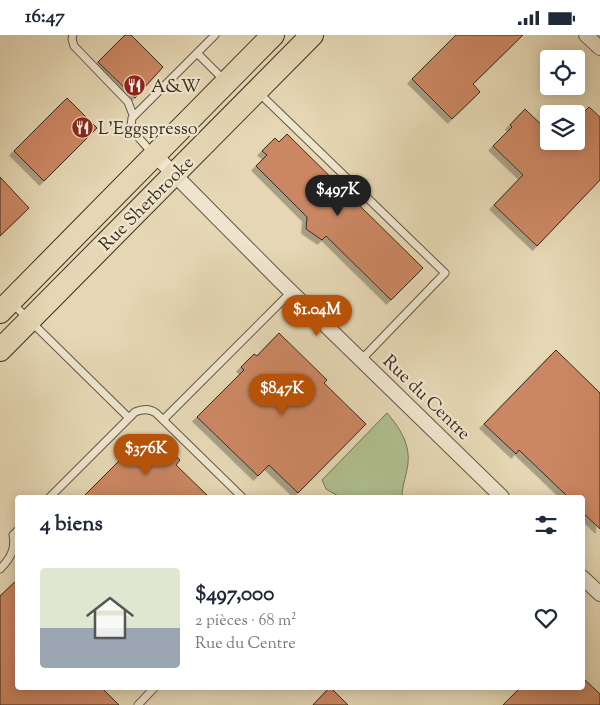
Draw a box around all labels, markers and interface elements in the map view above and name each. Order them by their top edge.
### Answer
text: 16:47 [25,4,65,31]
map controls [540,50,585,150]
button: locate [540,50,585,95]
restaurant icon: A&W [123,74,147,98]
place label: A&W [151,75,201,101]
button: layers [540,105,585,150]
restaurant icon: L'Eggspresso [70,116,94,140]
place label: L'Eggspresso [98,117,198,143]
street label: Rue Sherbrooke [94,151,201,258]
pin: $497K [303,175,373,217]
text: $497K [316,179,360,202]
pin: $1.04M [276,295,358,337]
text: $1.04M [293,299,341,322]
street label: Rue du Centre [376,350,475,447]
pin: $847K [247,373,317,416]
text: $847K [260,378,304,401]
pin: $376K [111,433,181,476]
text: $376K [125,438,167,461]
text: 4 biens [40,510,103,540]
icon: filters [532,511,560,539]
text: $497,000 [195,580,274,610]
icon: home [80,588,140,648]
icon: heart [532,604,560,632]
text: 2 pièces · 68 m² [195,610,297,633]
text: Rue du Centre [195,633,296,656]

